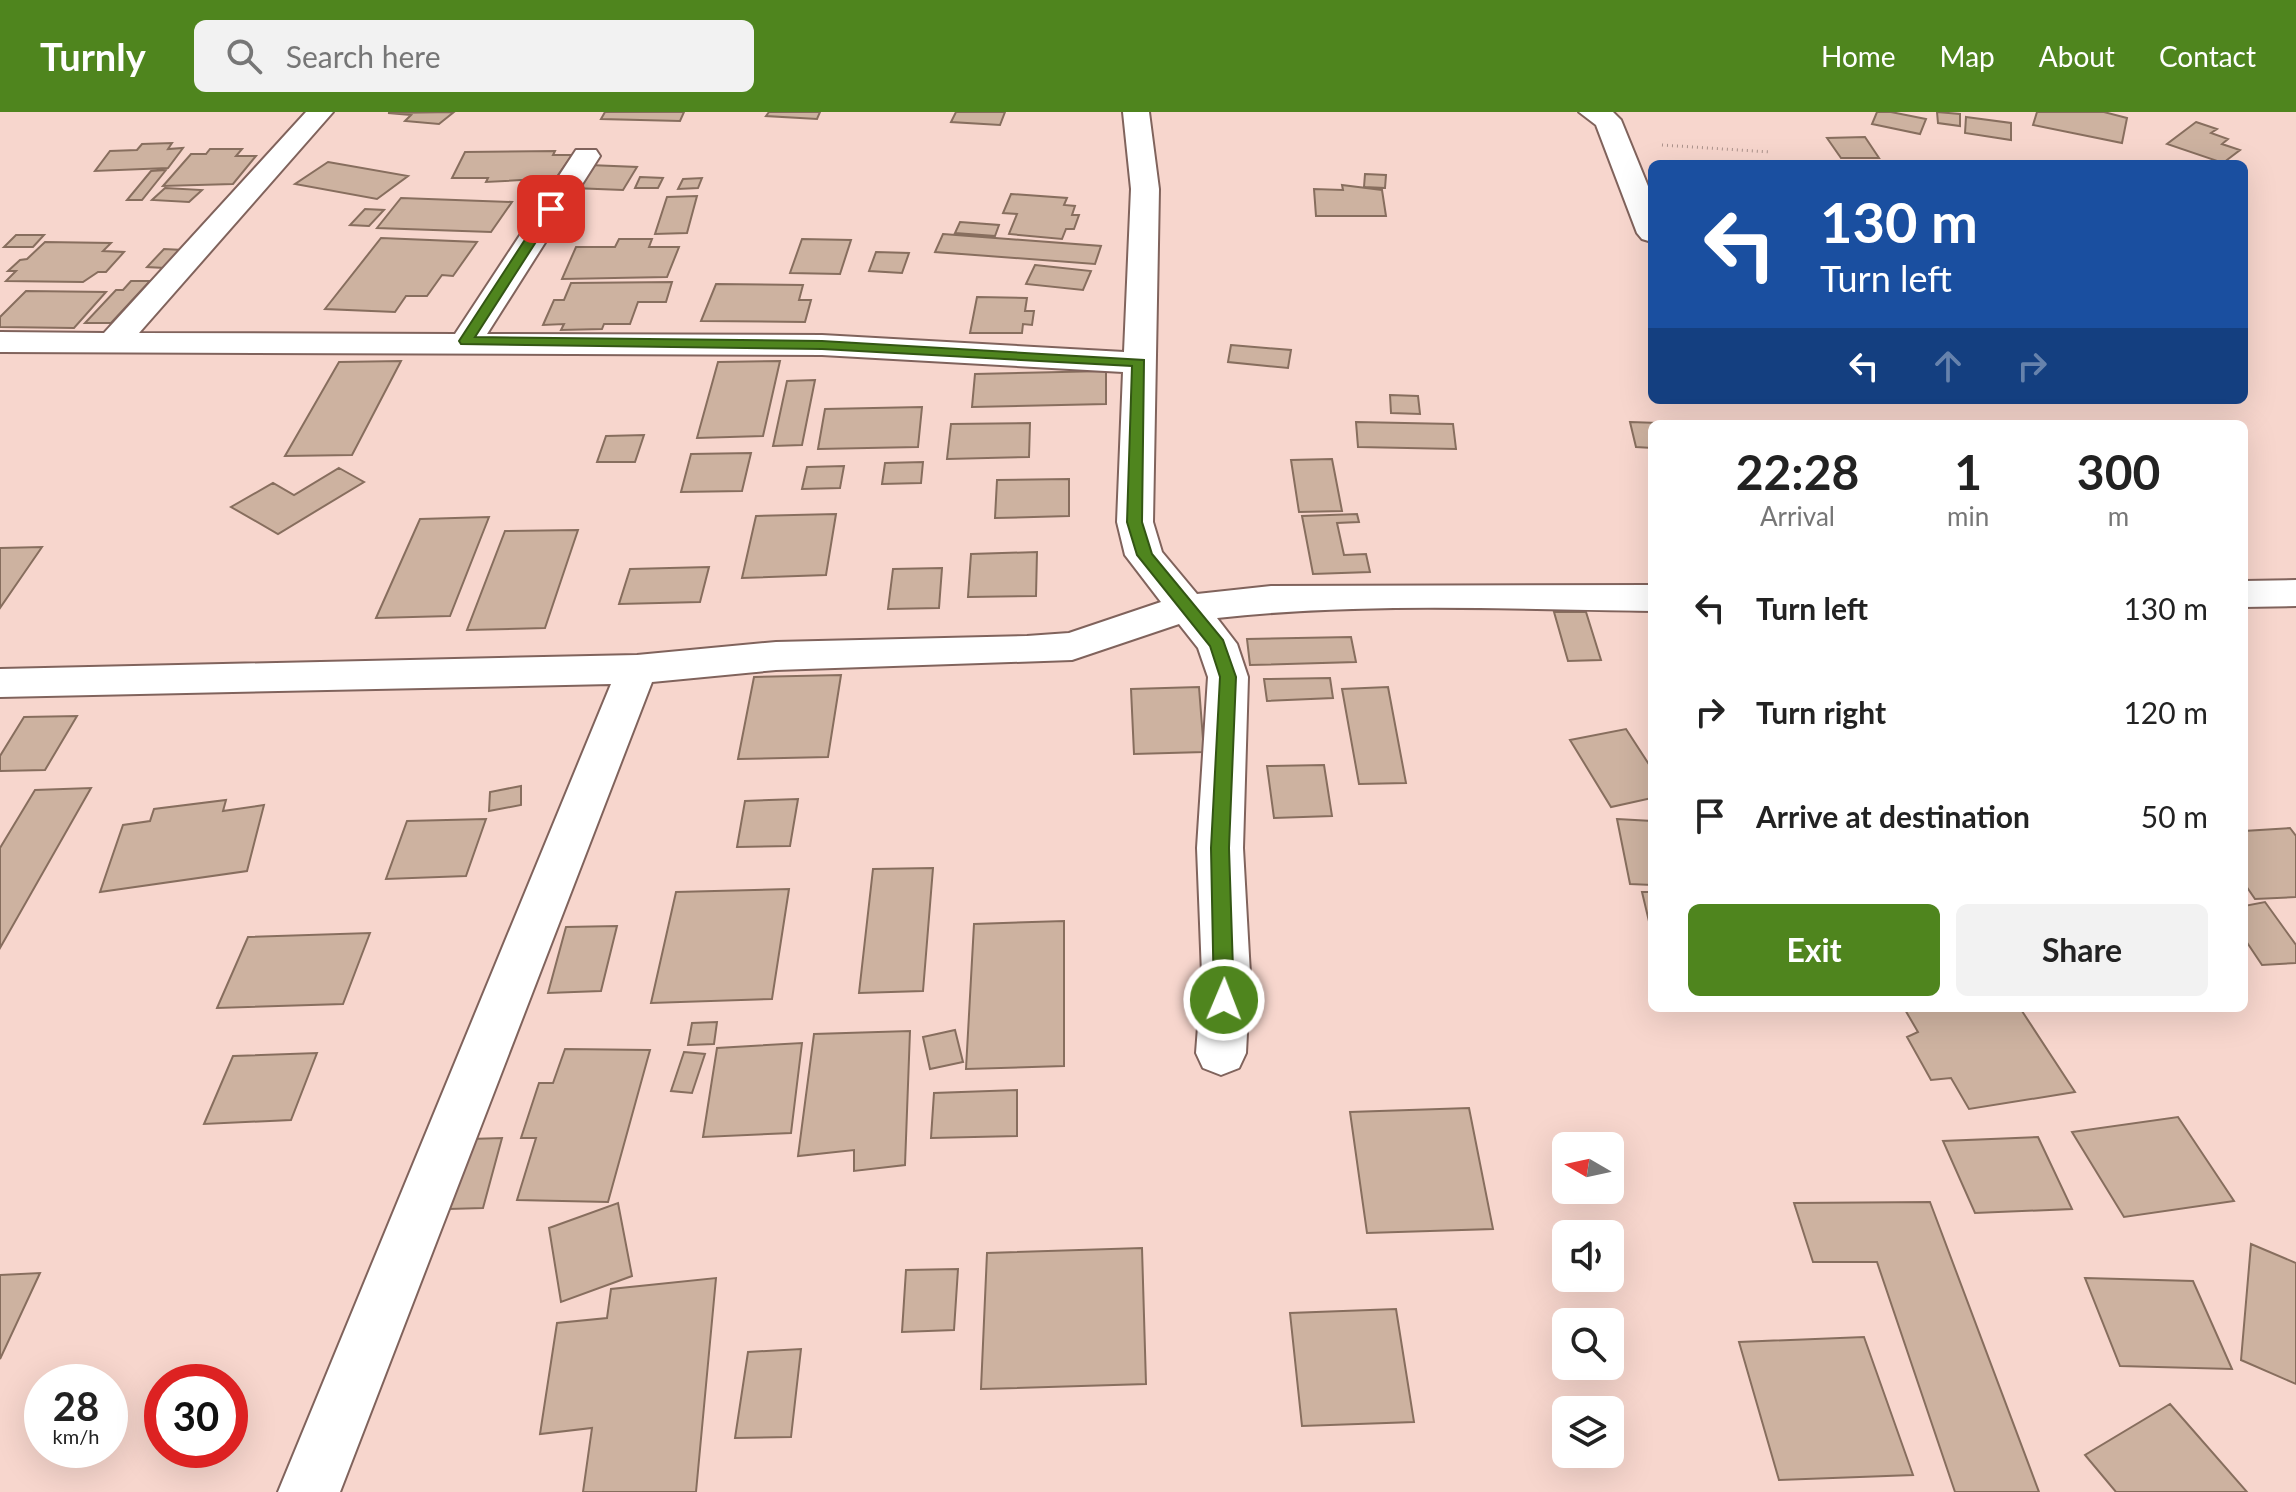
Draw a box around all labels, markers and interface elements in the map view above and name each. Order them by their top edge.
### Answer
search box [194,20,754,92]
text: Turnly [40,33,146,79]
icon: search [222,34,266,78]
text: Search here [286,38,441,74]
text: Home [1821,39,1896,73]
text: Map [1940,39,1995,73]
text: About [2039,39,2115,73]
text: Contact [2159,39,2256,73]
pin [517,175,585,243]
icon: arrive [529,187,573,231]
text: 130 m [1820,188,1978,255]
icon: left [1688,192,1792,296]
text: Turn left [1820,256,1952,300]
icon: left [1842,344,1886,388]
icon: ahead [1926,344,1970,388]
icon: right [2010,344,2054,388]
text: 22:28 [1736,443,1859,500]
text: 1 [1954,443,1982,500]
text: 300 [2077,443,2160,500]
text: Arrival [1760,500,1835,532]
text: min [1947,500,1989,532]
text: m [2108,500,2129,532]
icon: left [1688,586,1732,630]
text: Turn left [1756,590,1868,626]
text: 130 m [2123,590,2208,626]
icon: right [1688,690,1732,734]
text: Turn right [1756,694,1886,730]
text: 120 m [2123,694,2208,730]
icon: arrive [1688,794,1732,838]
text: Arrive at destination [1756,798,2030,834]
text: 50 m [2141,798,2208,834]
button: Exit [1688,904,1940,996]
button: Share [1956,904,2208,996]
position arrow [1182,958,1266,1042]
north arrow [1552,1132,1624,1204]
map controls [1552,1132,1624,1468]
button: sound [1552,1220,1624,1292]
button: search [1552,1308,1624,1380]
speed limit sign: 30 [144,1364,248,1468]
text: 28 [53,1382,99,1430]
button: layers [1552,1396,1624,1468]
text: km/h [53,1424,99,1448]

